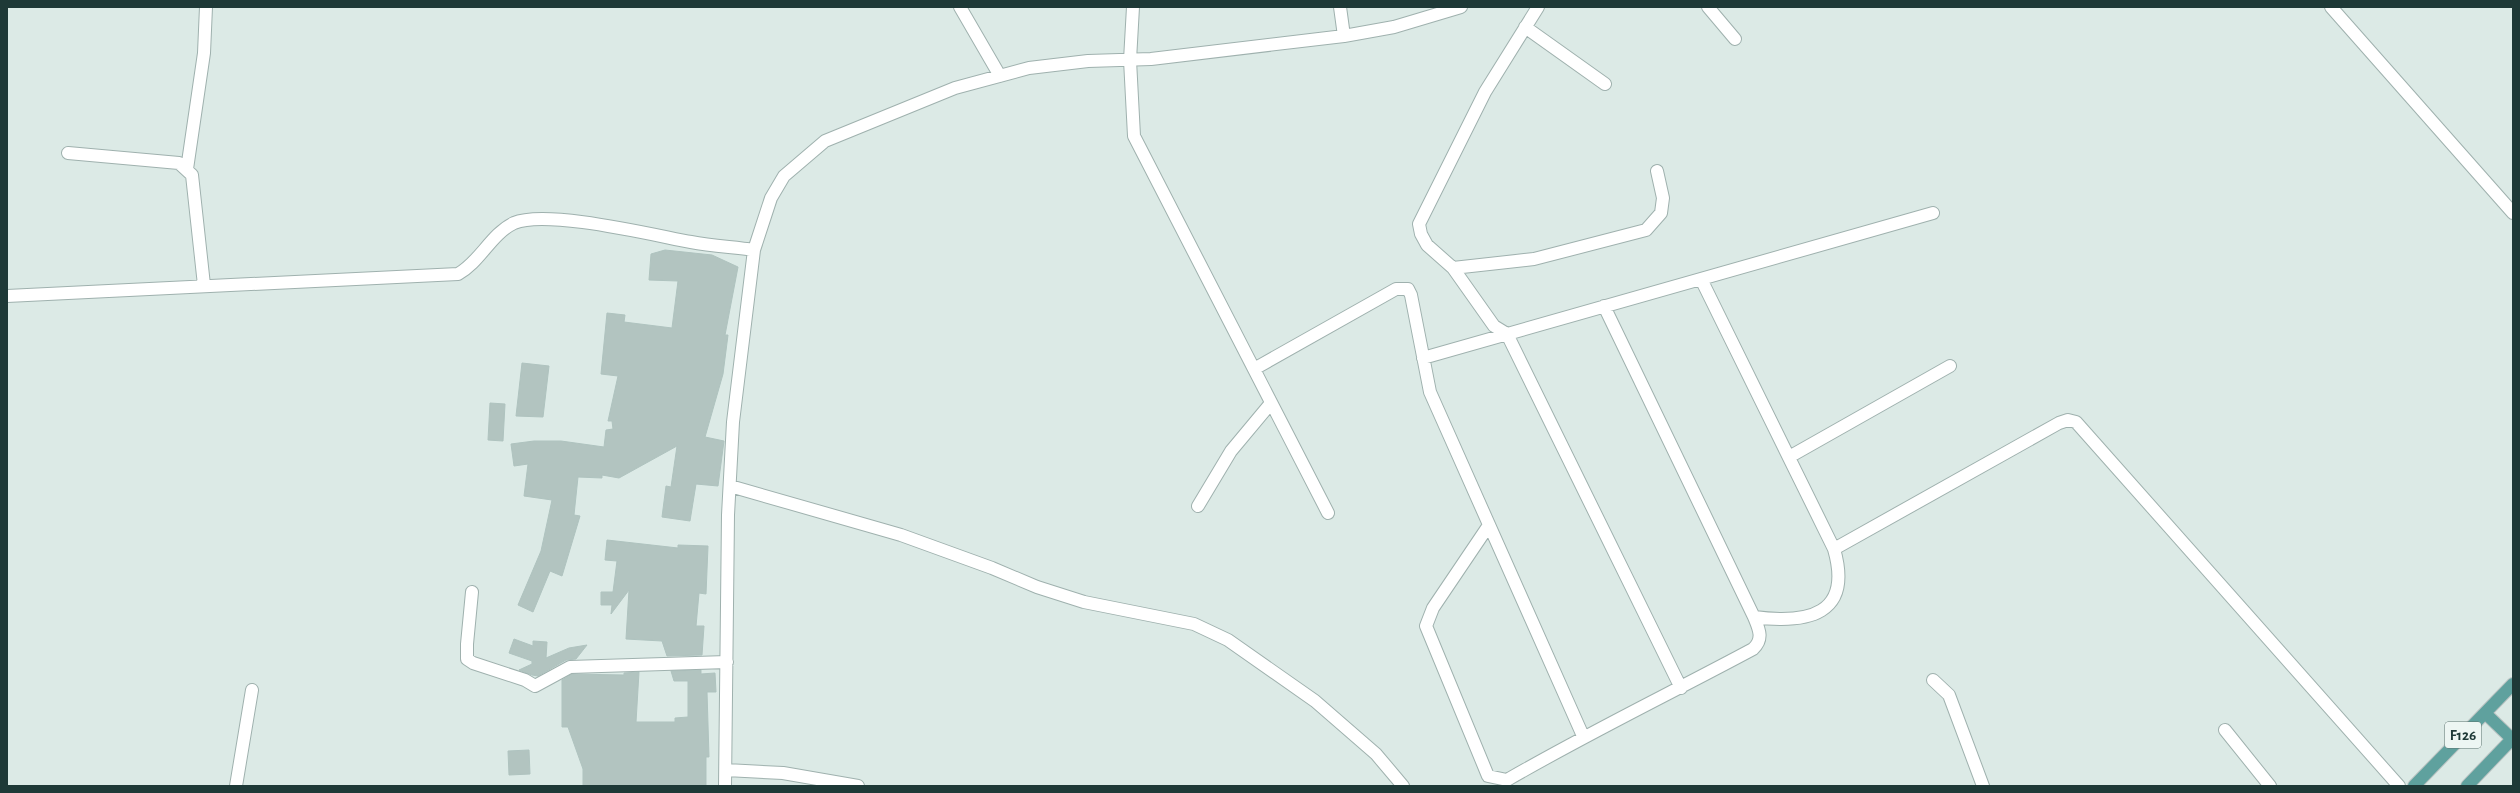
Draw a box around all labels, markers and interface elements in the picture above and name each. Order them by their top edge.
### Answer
road number: F126 [2445,722,2481,748]

